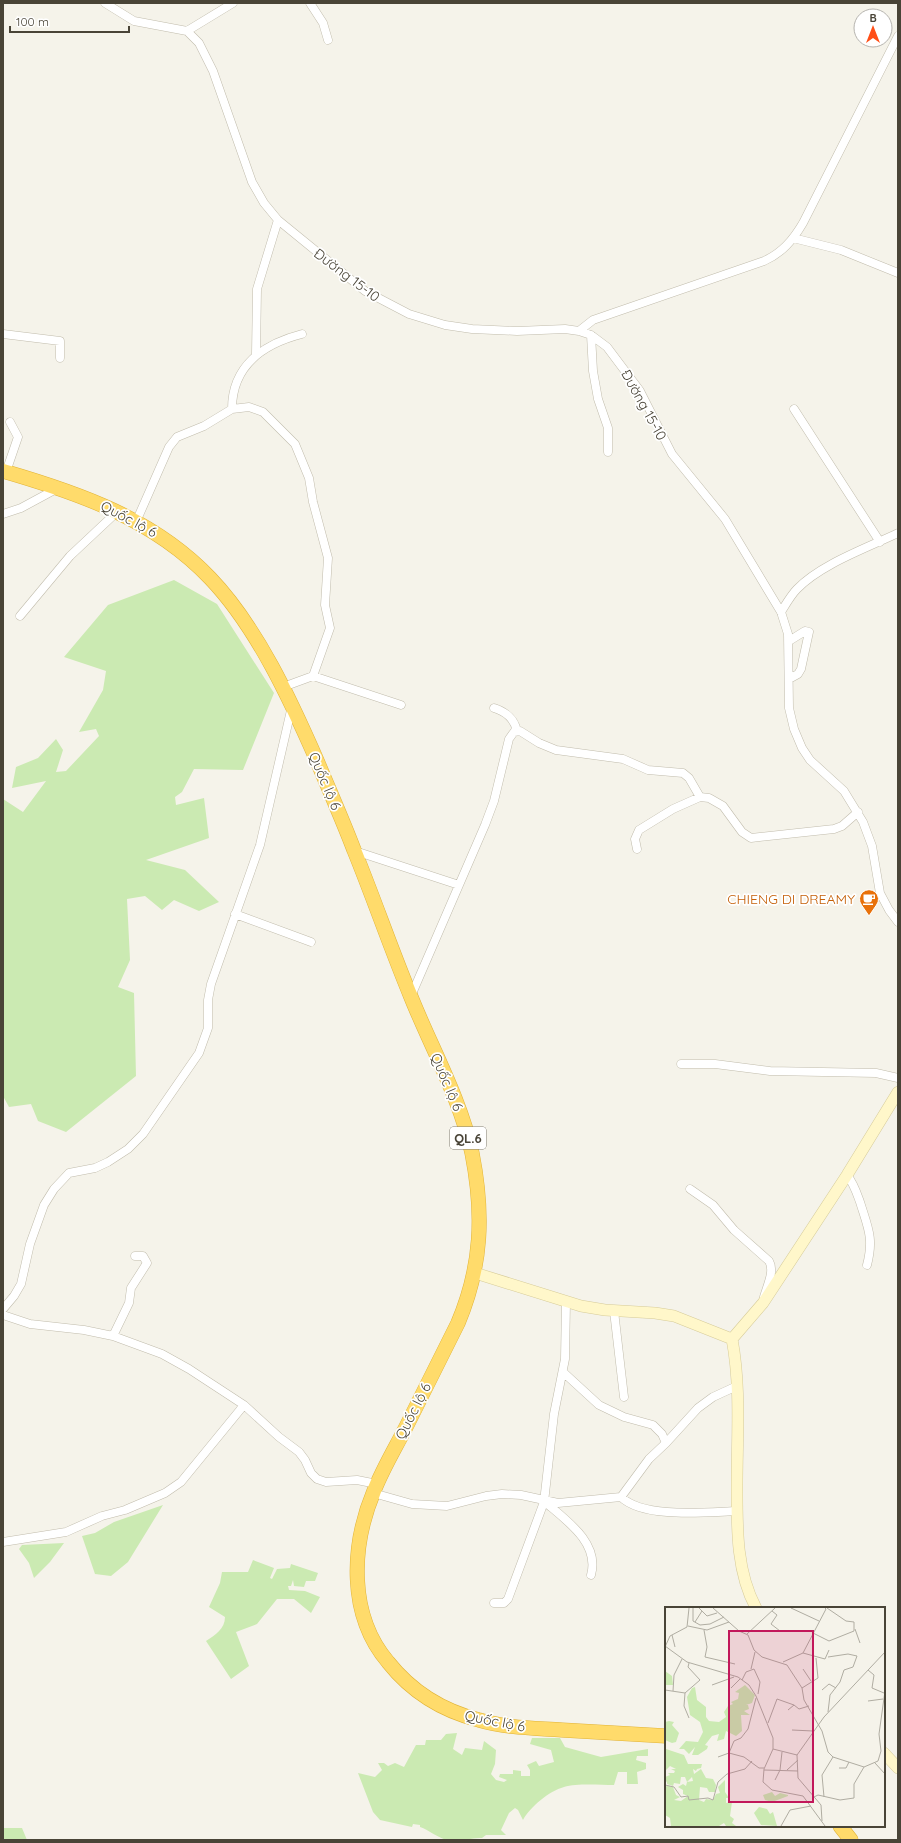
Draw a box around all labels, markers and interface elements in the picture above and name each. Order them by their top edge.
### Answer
scale bar [10,8,129,34]
north arrow [853,8,893,48]
text: B [869,11,877,25]
text: 100 m [16,14,49,29]
street label: Đường 15-10 [310,244,384,306]
street label: Đường 15-10 [617,366,671,444]
street label: Quốc lộ 6 [98,497,161,542]
street label: Quốc lộ 6 [305,749,345,813]
cafe icon: CHIENG DI DREAMY [858,888,880,916]
place label: CHIENG DI DREAMY [727,890,855,908]
street label: Quốc lộ 6 [427,1050,467,1114]
road number: QL.6 [450,1127,486,1149]
street label: Quốc lộ 6 [391,1379,435,1442]
inset map [665,1607,885,1827]
street label: Quốc lộ 6 [463,1706,527,1736]

